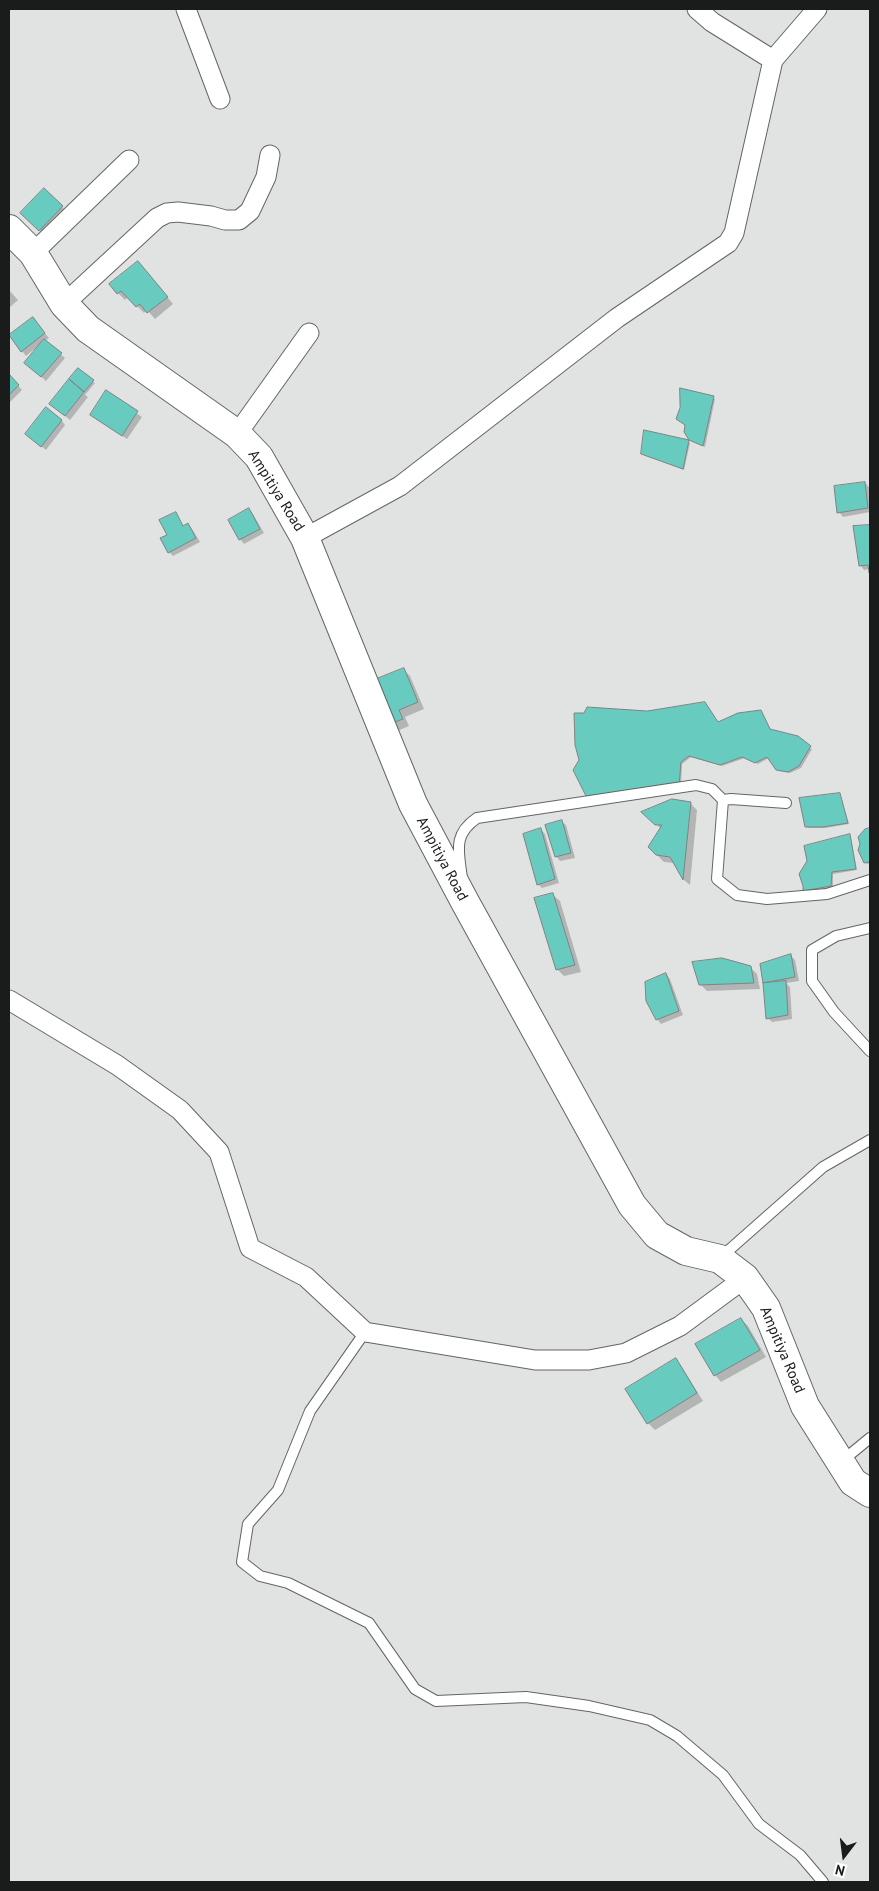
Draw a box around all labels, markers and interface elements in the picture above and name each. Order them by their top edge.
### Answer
street label: Ampitiya Road [244,447,308,535]
street label: Ampitiya Road [412,814,472,904]
street label: Ampitiya Road [756,1304,808,1396]
north arrow [819,1831,869,1881]
text: N [833,1861,847,1880]

